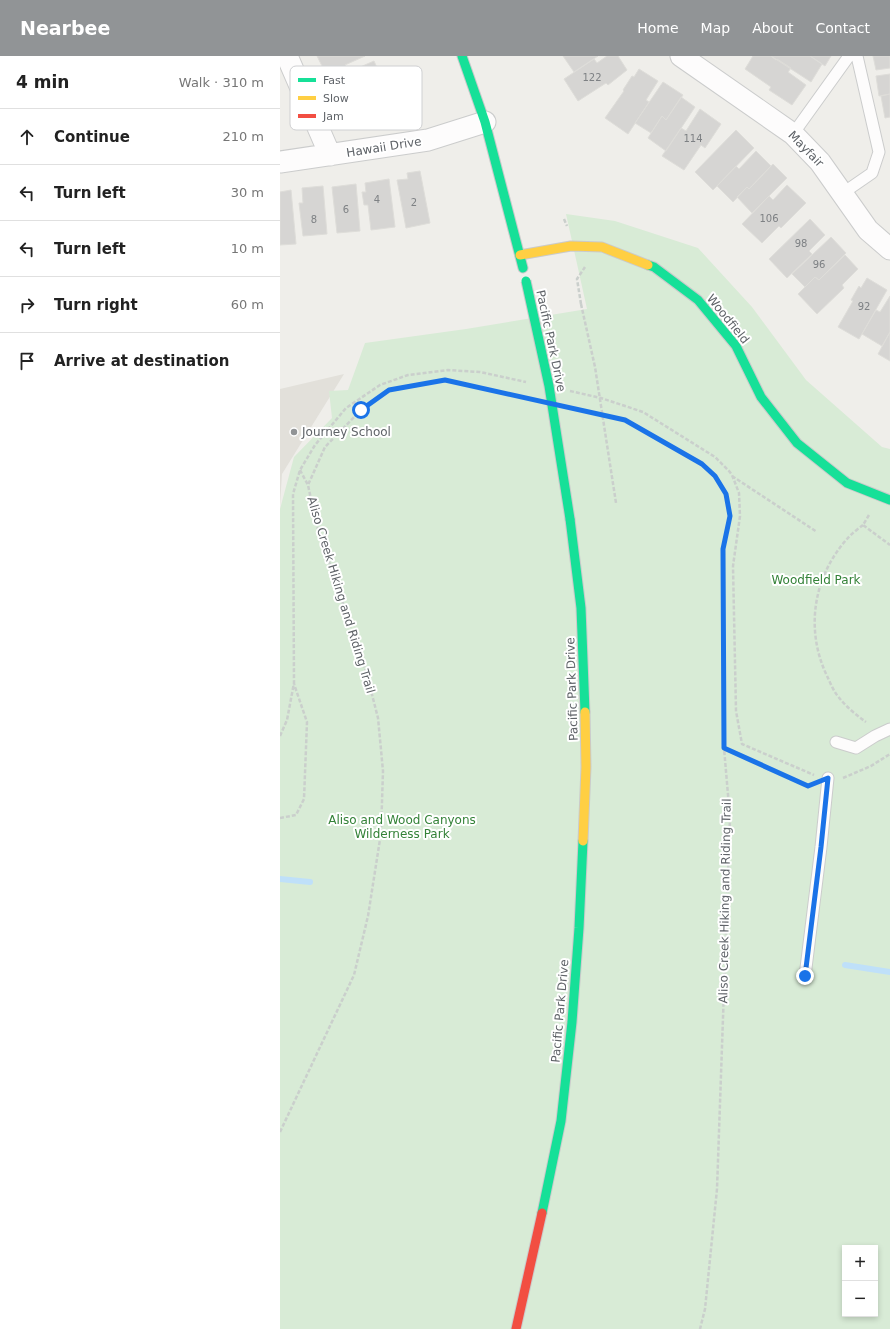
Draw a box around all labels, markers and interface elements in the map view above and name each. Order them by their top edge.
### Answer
text: Nearbee [20,17,110,39]
text: Home [637,20,679,36]
text: Map [701,20,730,36]
text: About [752,20,794,36]
text: Contact [816,20,870,36]
legend [290,66,422,130]
text: 4 min [16,72,69,92]
house number: 122 [582,72,602,83]
text: Fast [323,74,346,87]
text: Walk · 310 m [179,75,264,90]
text: Slow [323,92,349,105]
text: Jam [322,110,344,123]
icon: ahead [16,126,38,148]
text: Continue [54,128,130,146]
street label: Mayfair [785,128,827,170]
text: 210 m [222,129,264,144]
house number: 114 [683,133,703,144]
street label: Hawaii Drive [345,134,423,160]
icon: left [16,182,38,204]
text: Turn left [54,184,126,202]
text: 30 m [231,185,264,200]
house number: 4 [374,194,380,205]
house number: 2 [411,197,417,208]
house number: 6 [343,204,349,215]
house number: 106 [759,213,779,224]
house number: 8 [311,214,317,225]
icon: left [16,238,38,260]
house number: 98 [795,238,807,249]
text: Turn left [54,240,126,258]
text: 10 m [231,241,264,256]
house number: 96 [813,259,825,270]
street label: Pacific Park Drive [533,289,569,393]
street label: Woodfield [704,292,752,346]
icon: right [16,294,38,316]
text: Turn right [54,296,138,314]
text: 60 m [231,297,264,312]
house number: 92 [858,301,870,312]
icon: arrive [16,350,38,372]
text: Arrive at destination [54,352,229,370]
route start [352,401,370,419]
place label: Journey School [301,425,391,439]
marker: Journey School [289,427,299,437]
street label: Aliso Creek Hiking and Riding Trail [304,495,378,695]
park label: Woodfield Park [771,573,861,587]
street label: Pacific Park Drive [563,637,581,741]
street label: Aliso Creek Hiking and Riding Trail [716,798,734,1004]
park label: Aliso and Wood Canyons Wilderness Park [328,813,476,841]
street label: Pacific Park Drive [549,959,571,1063]
route end [796,967,814,985]
map controls [842,1245,878,1317]
button: + [842,1245,878,1281]
button: − [842,1281,878,1317]

